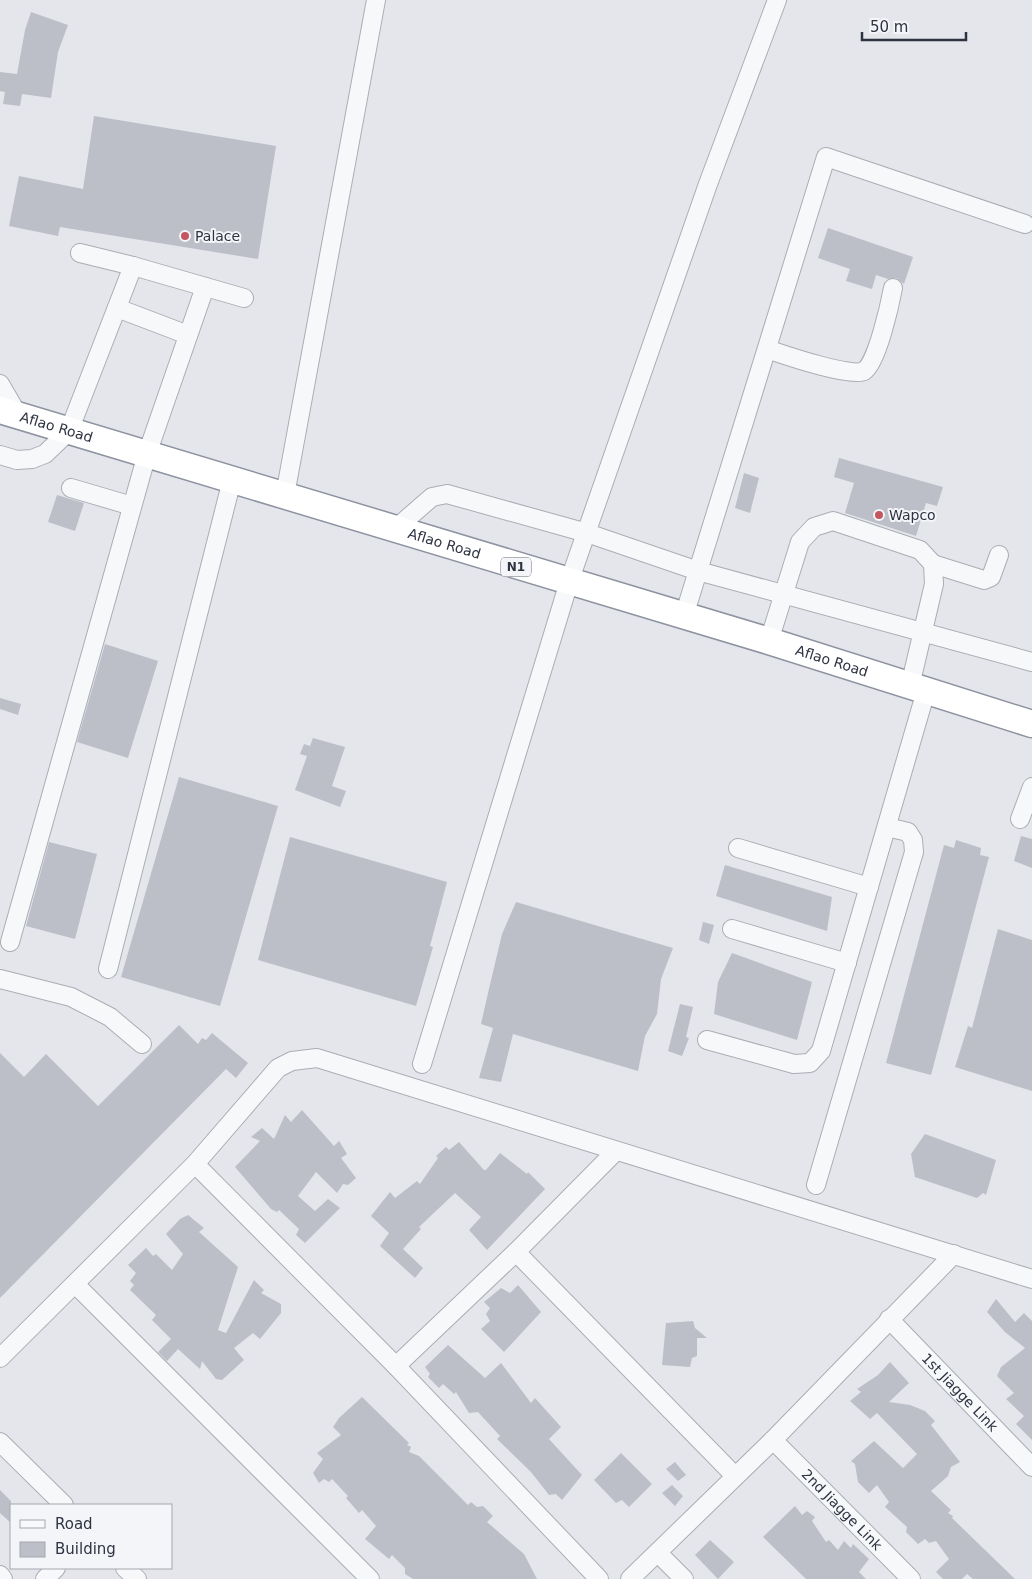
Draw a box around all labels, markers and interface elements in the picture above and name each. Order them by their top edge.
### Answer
scale bar [862,10,966,42]
text: 50 m [870,18,908,36]
place label: Palace [195,228,240,244]
marker: Palace [179,230,191,242]
street label: Aflao Road [18,408,95,445]
place label: Wapco [889,507,936,523]
marker: Wapco [873,509,885,521]
street label: Aflao Road [406,525,483,562]
road number: N1 [501,558,531,576]
street label: Aflao Road [794,642,870,680]
street label: 1st Jiagge Link [919,1350,1002,1435]
street label: 2nd Jiagge Link [799,1466,886,1554]
legend [10,1504,172,1569]
text: Road [55,1515,93,1533]
text: Building [55,1540,116,1558]

